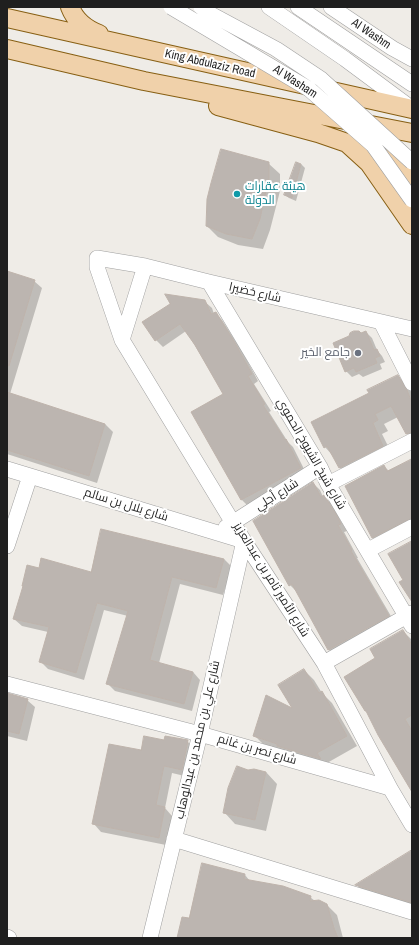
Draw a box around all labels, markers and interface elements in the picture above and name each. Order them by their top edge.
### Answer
street label: Al Washm [349,16,393,52]
street label: King Abdulaziz Road [163,47,257,81]
street label: Al Washam [270,62,320,102]
place label: هيئة عقارات الدولة [245,180,305,208]
marker: هيئة عقارات الدولة [232,189,242,199]
street label: شارع خضيرا [227,280,283,306]
place label: جامع الخير [301,346,350,360]
marker: جامع الخير [353,348,363,358]
street label: شارع شيخ الشيوخ الحموي [273,396,349,512]
street label: شارع أجلي [253,476,301,514]
street label: شارع بلال بن سالم [82,485,170,525]
street label: شارع الأمير ثامر بن عبدالعزيز [230,520,312,640]
street label: شارع علي بن محمد بن عبدالوهاب [173,659,223,821]
street label: شارع نصر بن غانم [216,732,298,768]

